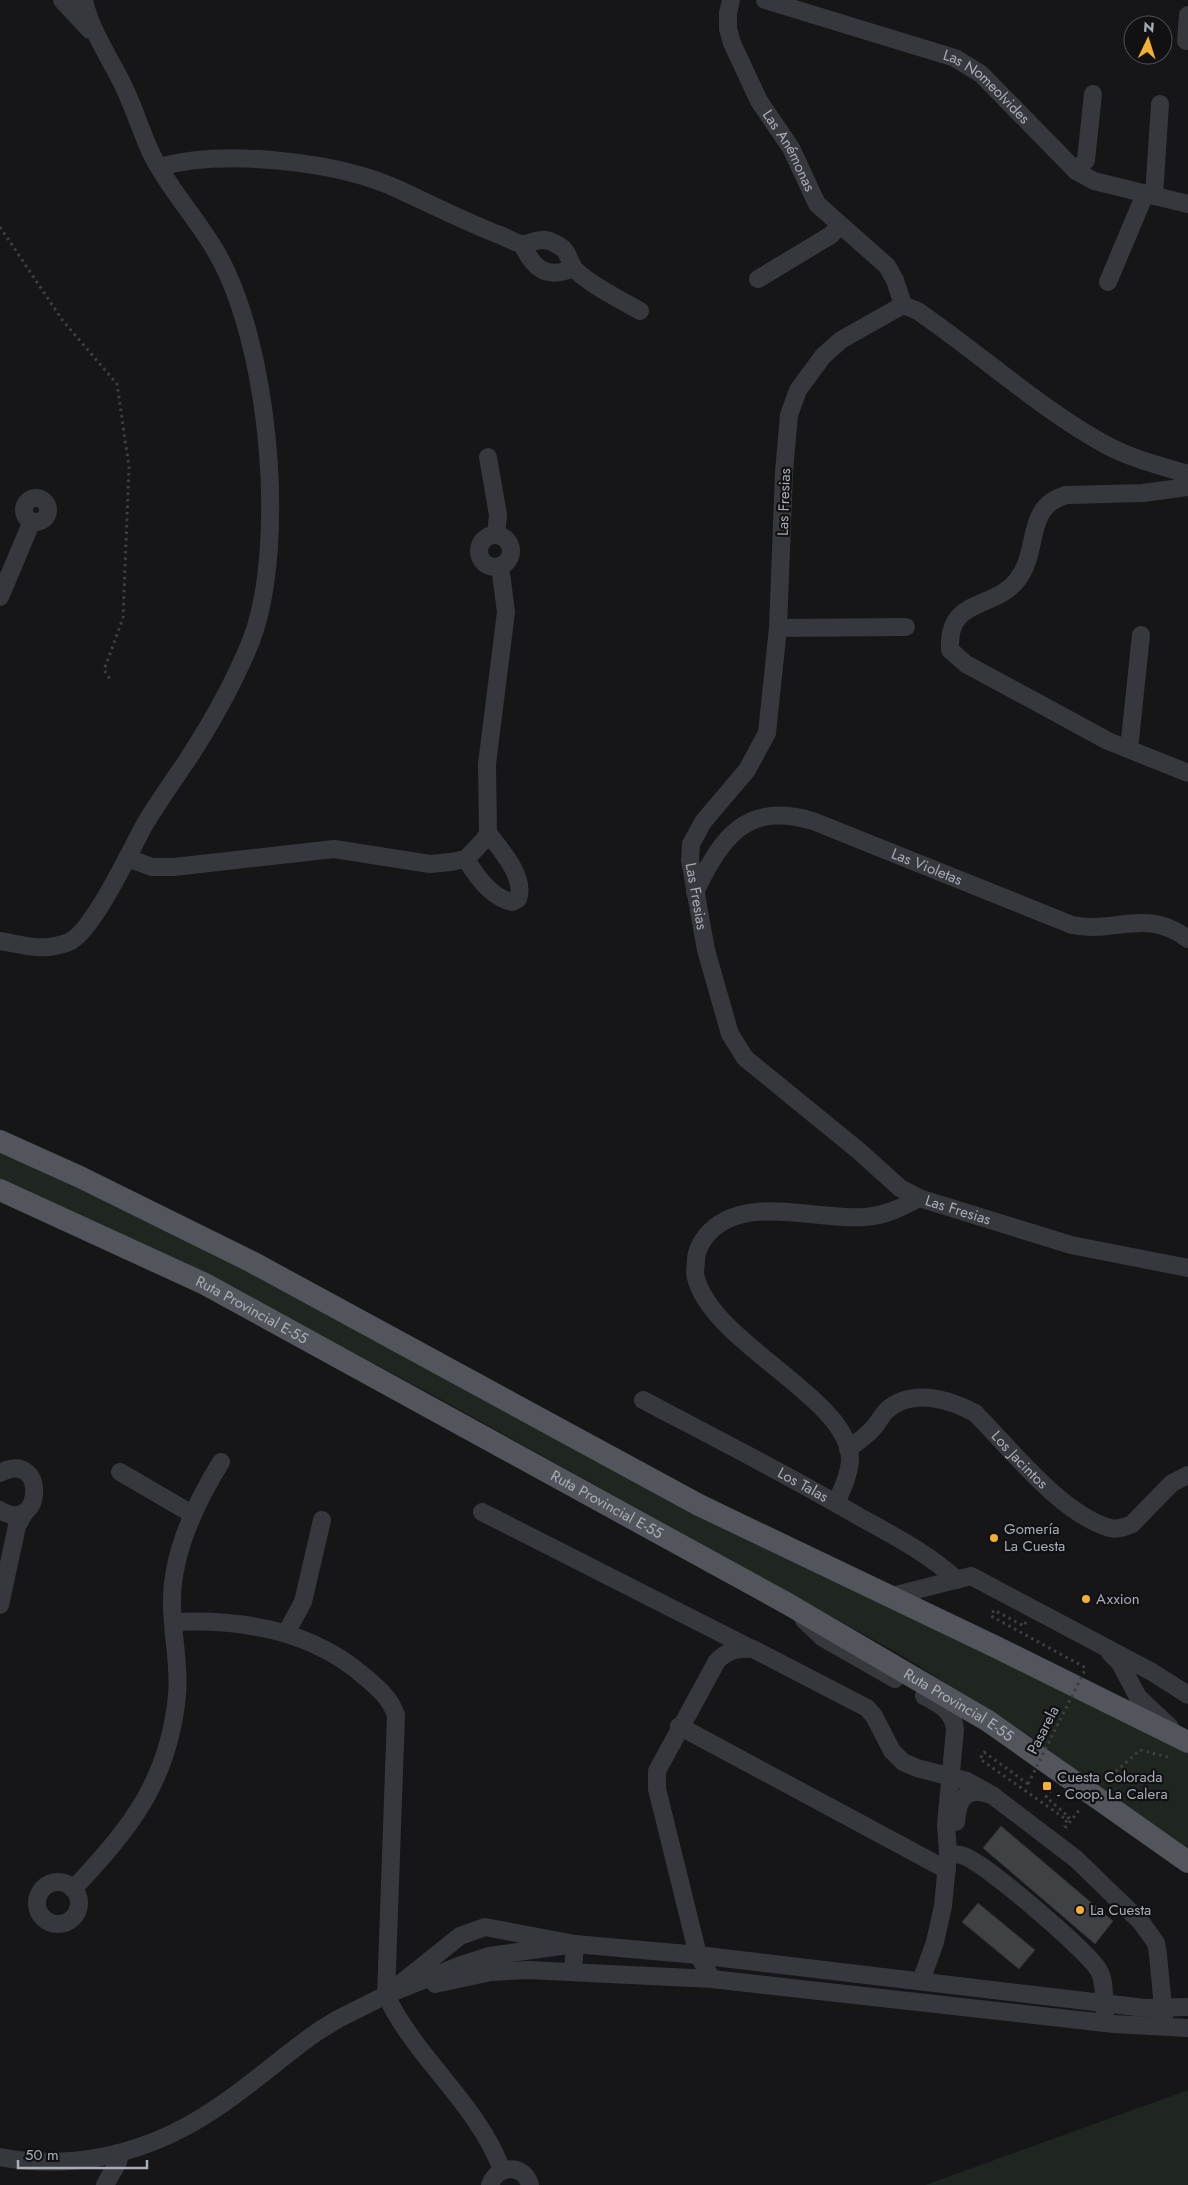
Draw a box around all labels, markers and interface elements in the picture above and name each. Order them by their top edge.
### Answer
north arrow [1123,15,1173,65]
text: N [1143,17,1155,37]
street label: Las Nomeolvides [940,44,1035,129]
street label: Las Anémonas [757,105,821,195]
street label: Las Fresias [772,468,796,536]
street label: Las Violetas [888,843,966,891]
street label: Las Fresias [680,861,713,931]
street label: Las Fresias [922,1190,994,1231]
street label: Ruta Provincial E-55 [192,1270,312,1350]
street label: Los Jacintos [986,1426,1053,1494]
street label: Los Talas [774,1462,832,1508]
street label: Ruta Provincial E-55 [547,1465,667,1544]
place label: Gomería La Cuesta [1004,1518,1065,1557]
marker: Gomería La Cuesta [988,1532,1000,1544]
place label: Axxion [1096,1588,1140,1610]
marker: Axxion [1080,1593,1092,1605]
street label: Ruta Provincial E-55 [900,1663,1018,1747]
street label: Pasarela [1021,1702,1065,1758]
place label: Cuesta Colorada - Coop. La Calera [1057,1766,1168,1805]
marker: Cuesta Colorada - Coop. La Calera [1041,1780,1053,1792]
place label: La Cuesta [1090,1899,1151,1921]
marker: La Cuesta [1074,1904,1086,1916]
scale bar [18,2138,146,2170]
text: 50 m [25,2144,59,2166]

